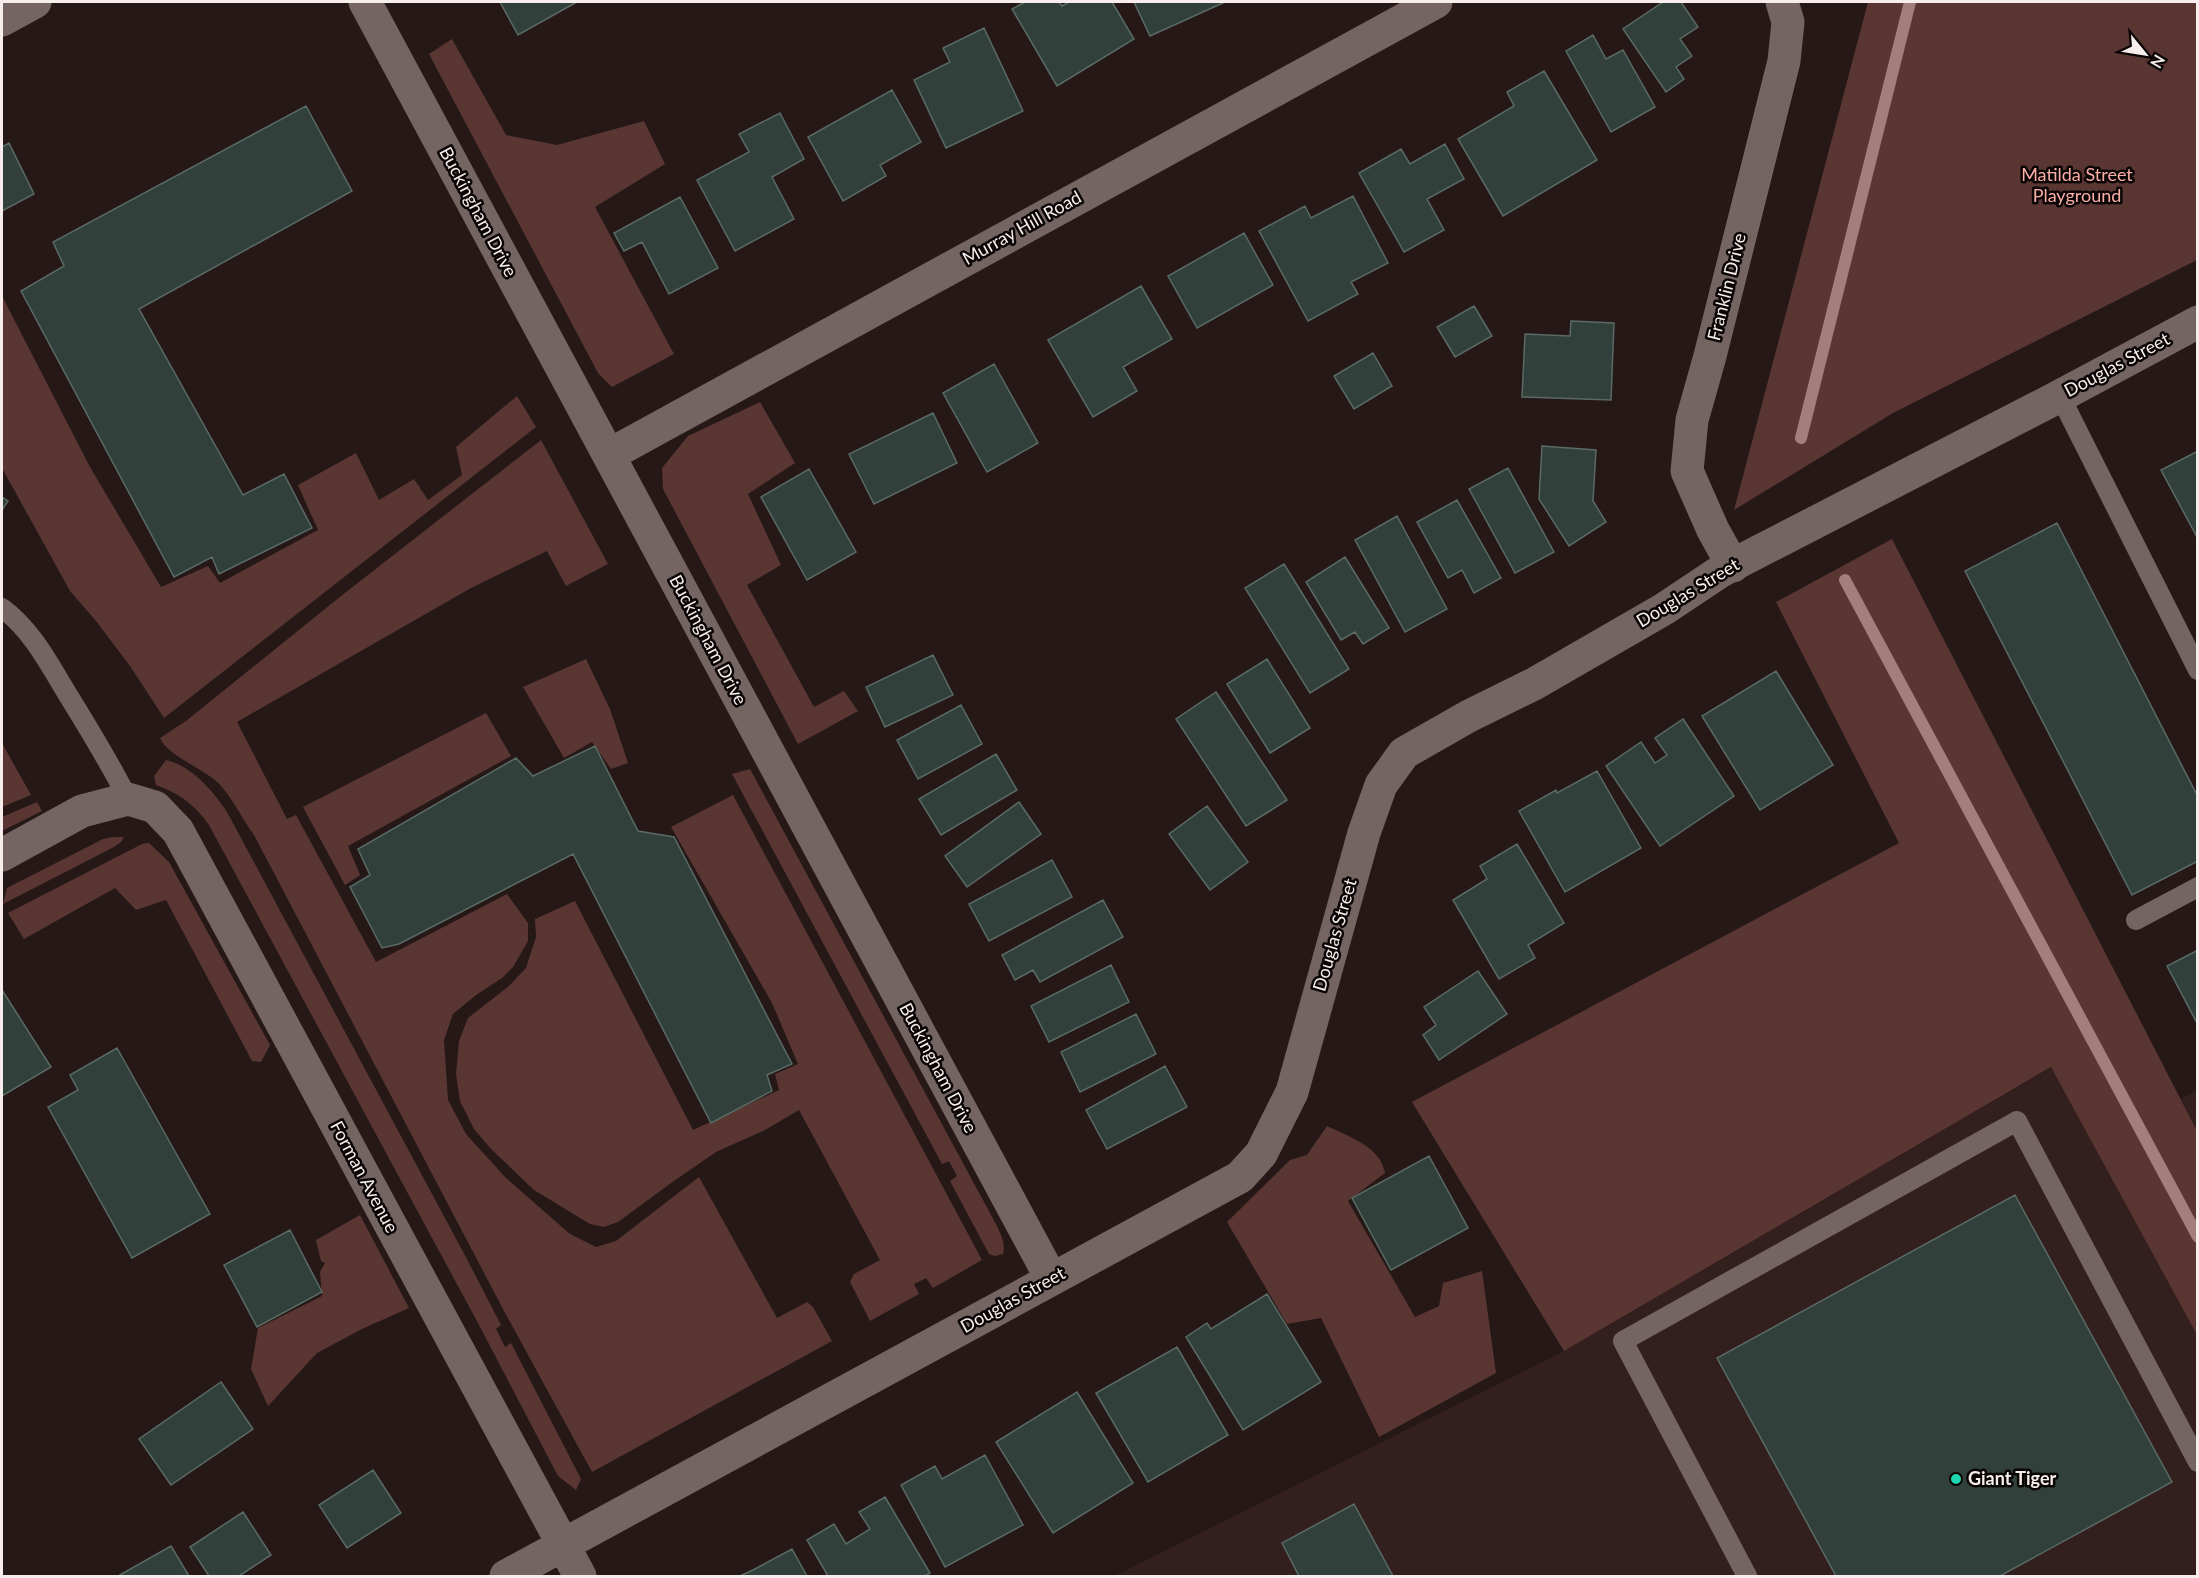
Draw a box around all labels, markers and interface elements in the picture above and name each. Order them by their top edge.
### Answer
north arrow [2115,24,2175,84]
text: N [2147,52,2170,72]
street label: Buckingham Drive [435,143,522,280]
park label: Matilda Street Playground [2021,163,2133,206]
street label: Murray Hill Road [958,185,1085,269]
street label: Franklin Drive [1702,231,1750,343]
street label: Douglas Street [2060,327,2173,401]
street label: Douglas Street [1632,553,1743,631]
street label: Buckingham Drive [665,571,752,708]
street label: Douglas Street [1307,875,1361,994]
street label: Buckingham Drive [895,999,982,1136]
street label: Forman Avenue [326,1117,404,1236]
street label: Douglas Street [956,1261,1069,1337]
place label: Giant Tiger [1968,1467,2057,1489]
marker: Giant Tiger [1949,1472,1963,1486]

